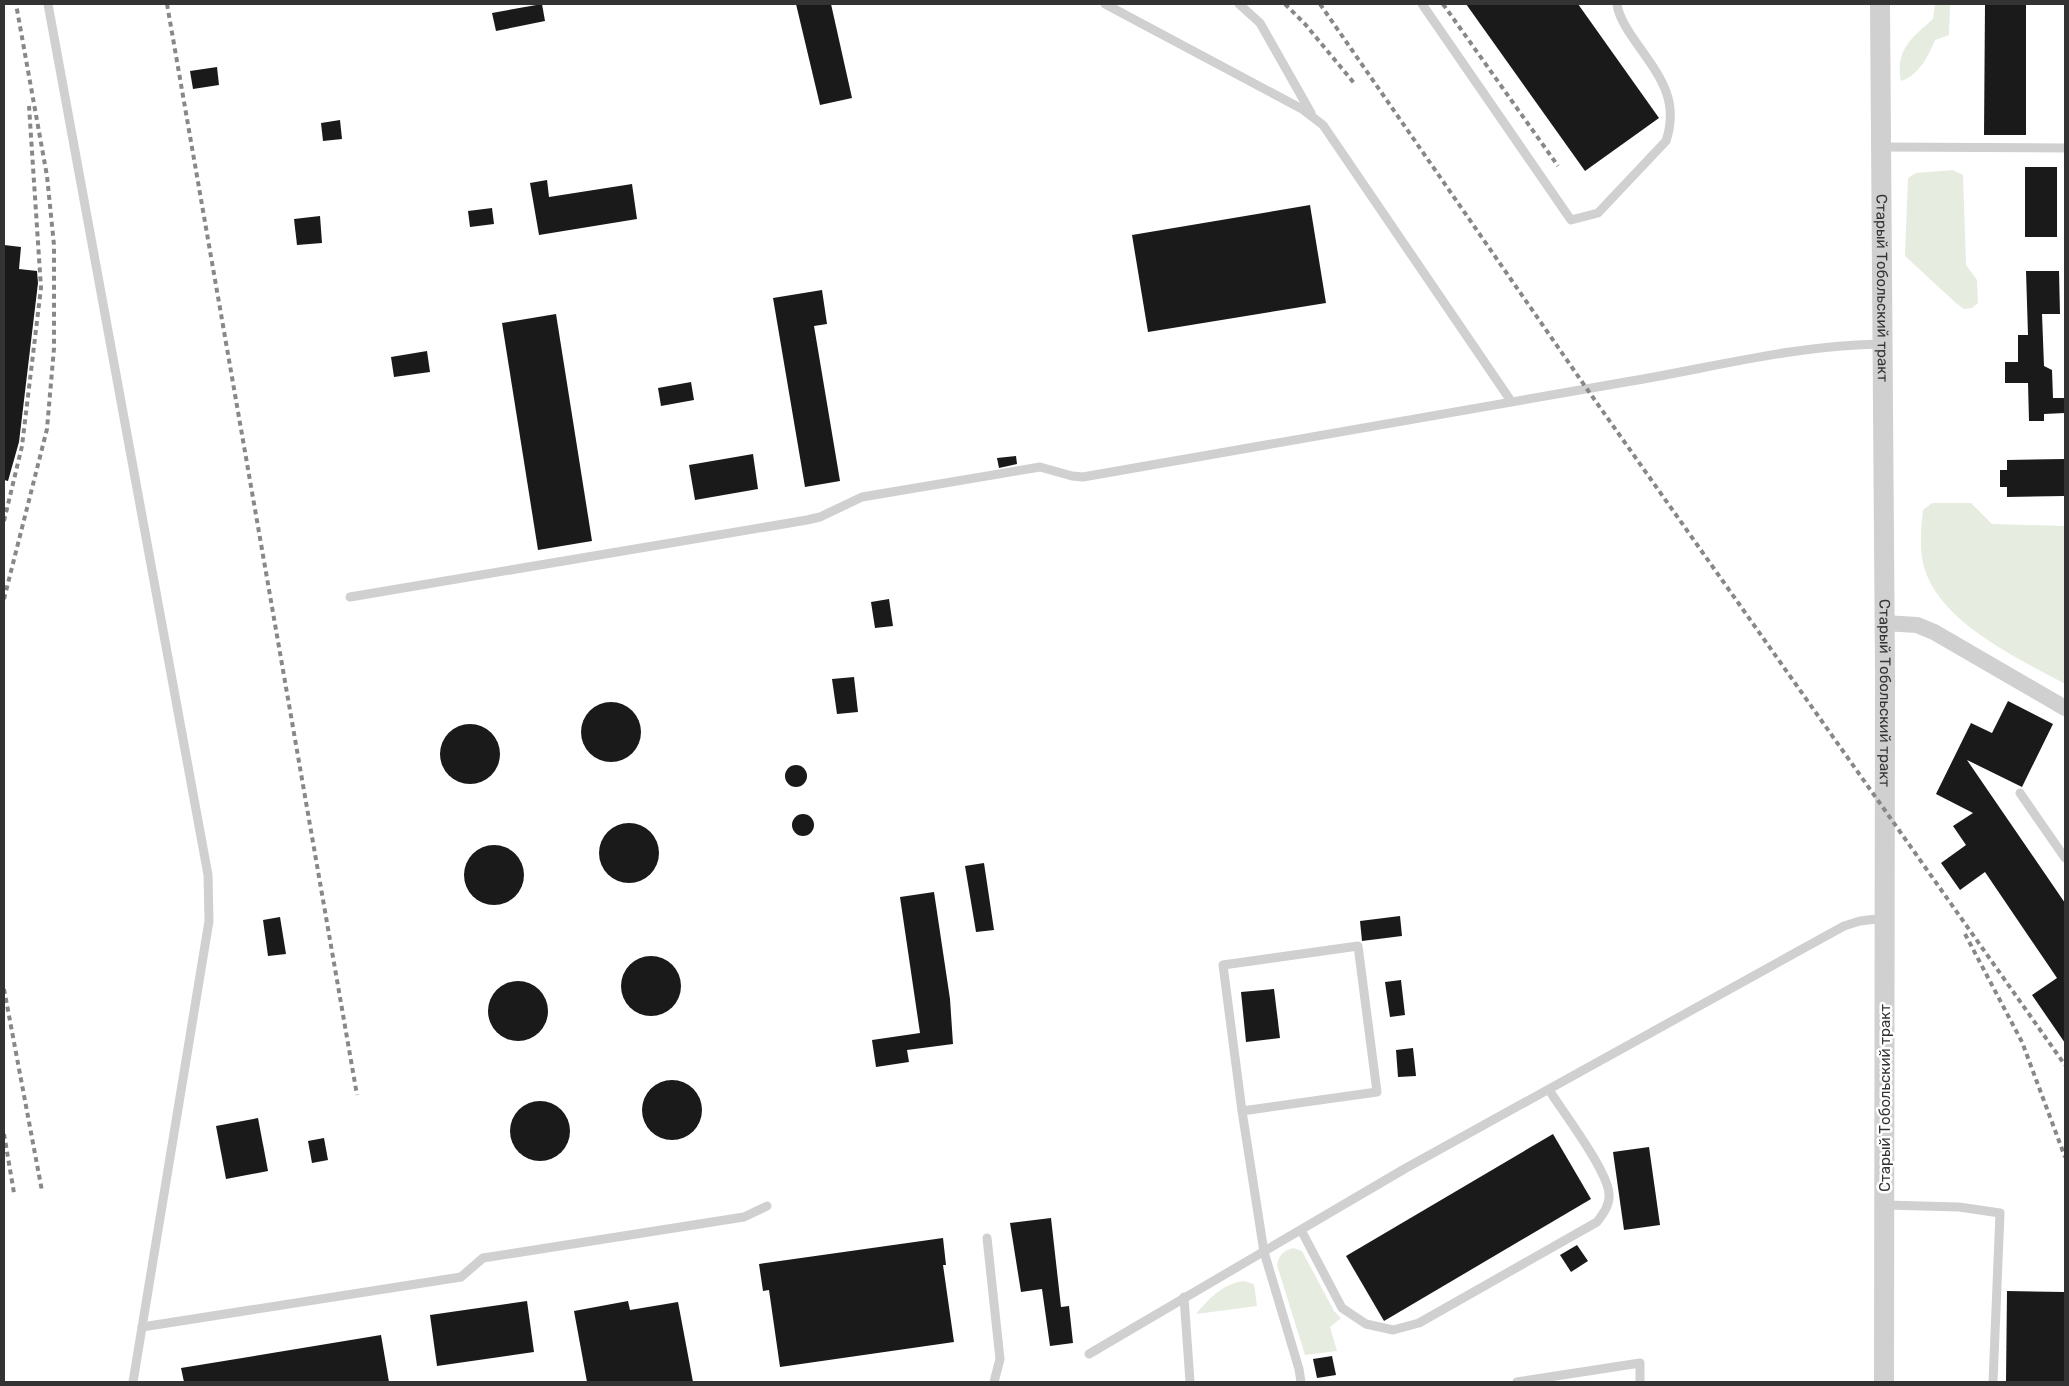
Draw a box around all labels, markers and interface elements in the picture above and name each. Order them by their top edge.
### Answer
street label: Старый Тобольский тракт [1872,194,1892,382]
street label: Старый Тобольский тракт [1875,599,1894,787]
street label: Старый Тобольский тракт [1876,1004,1894,1192]

